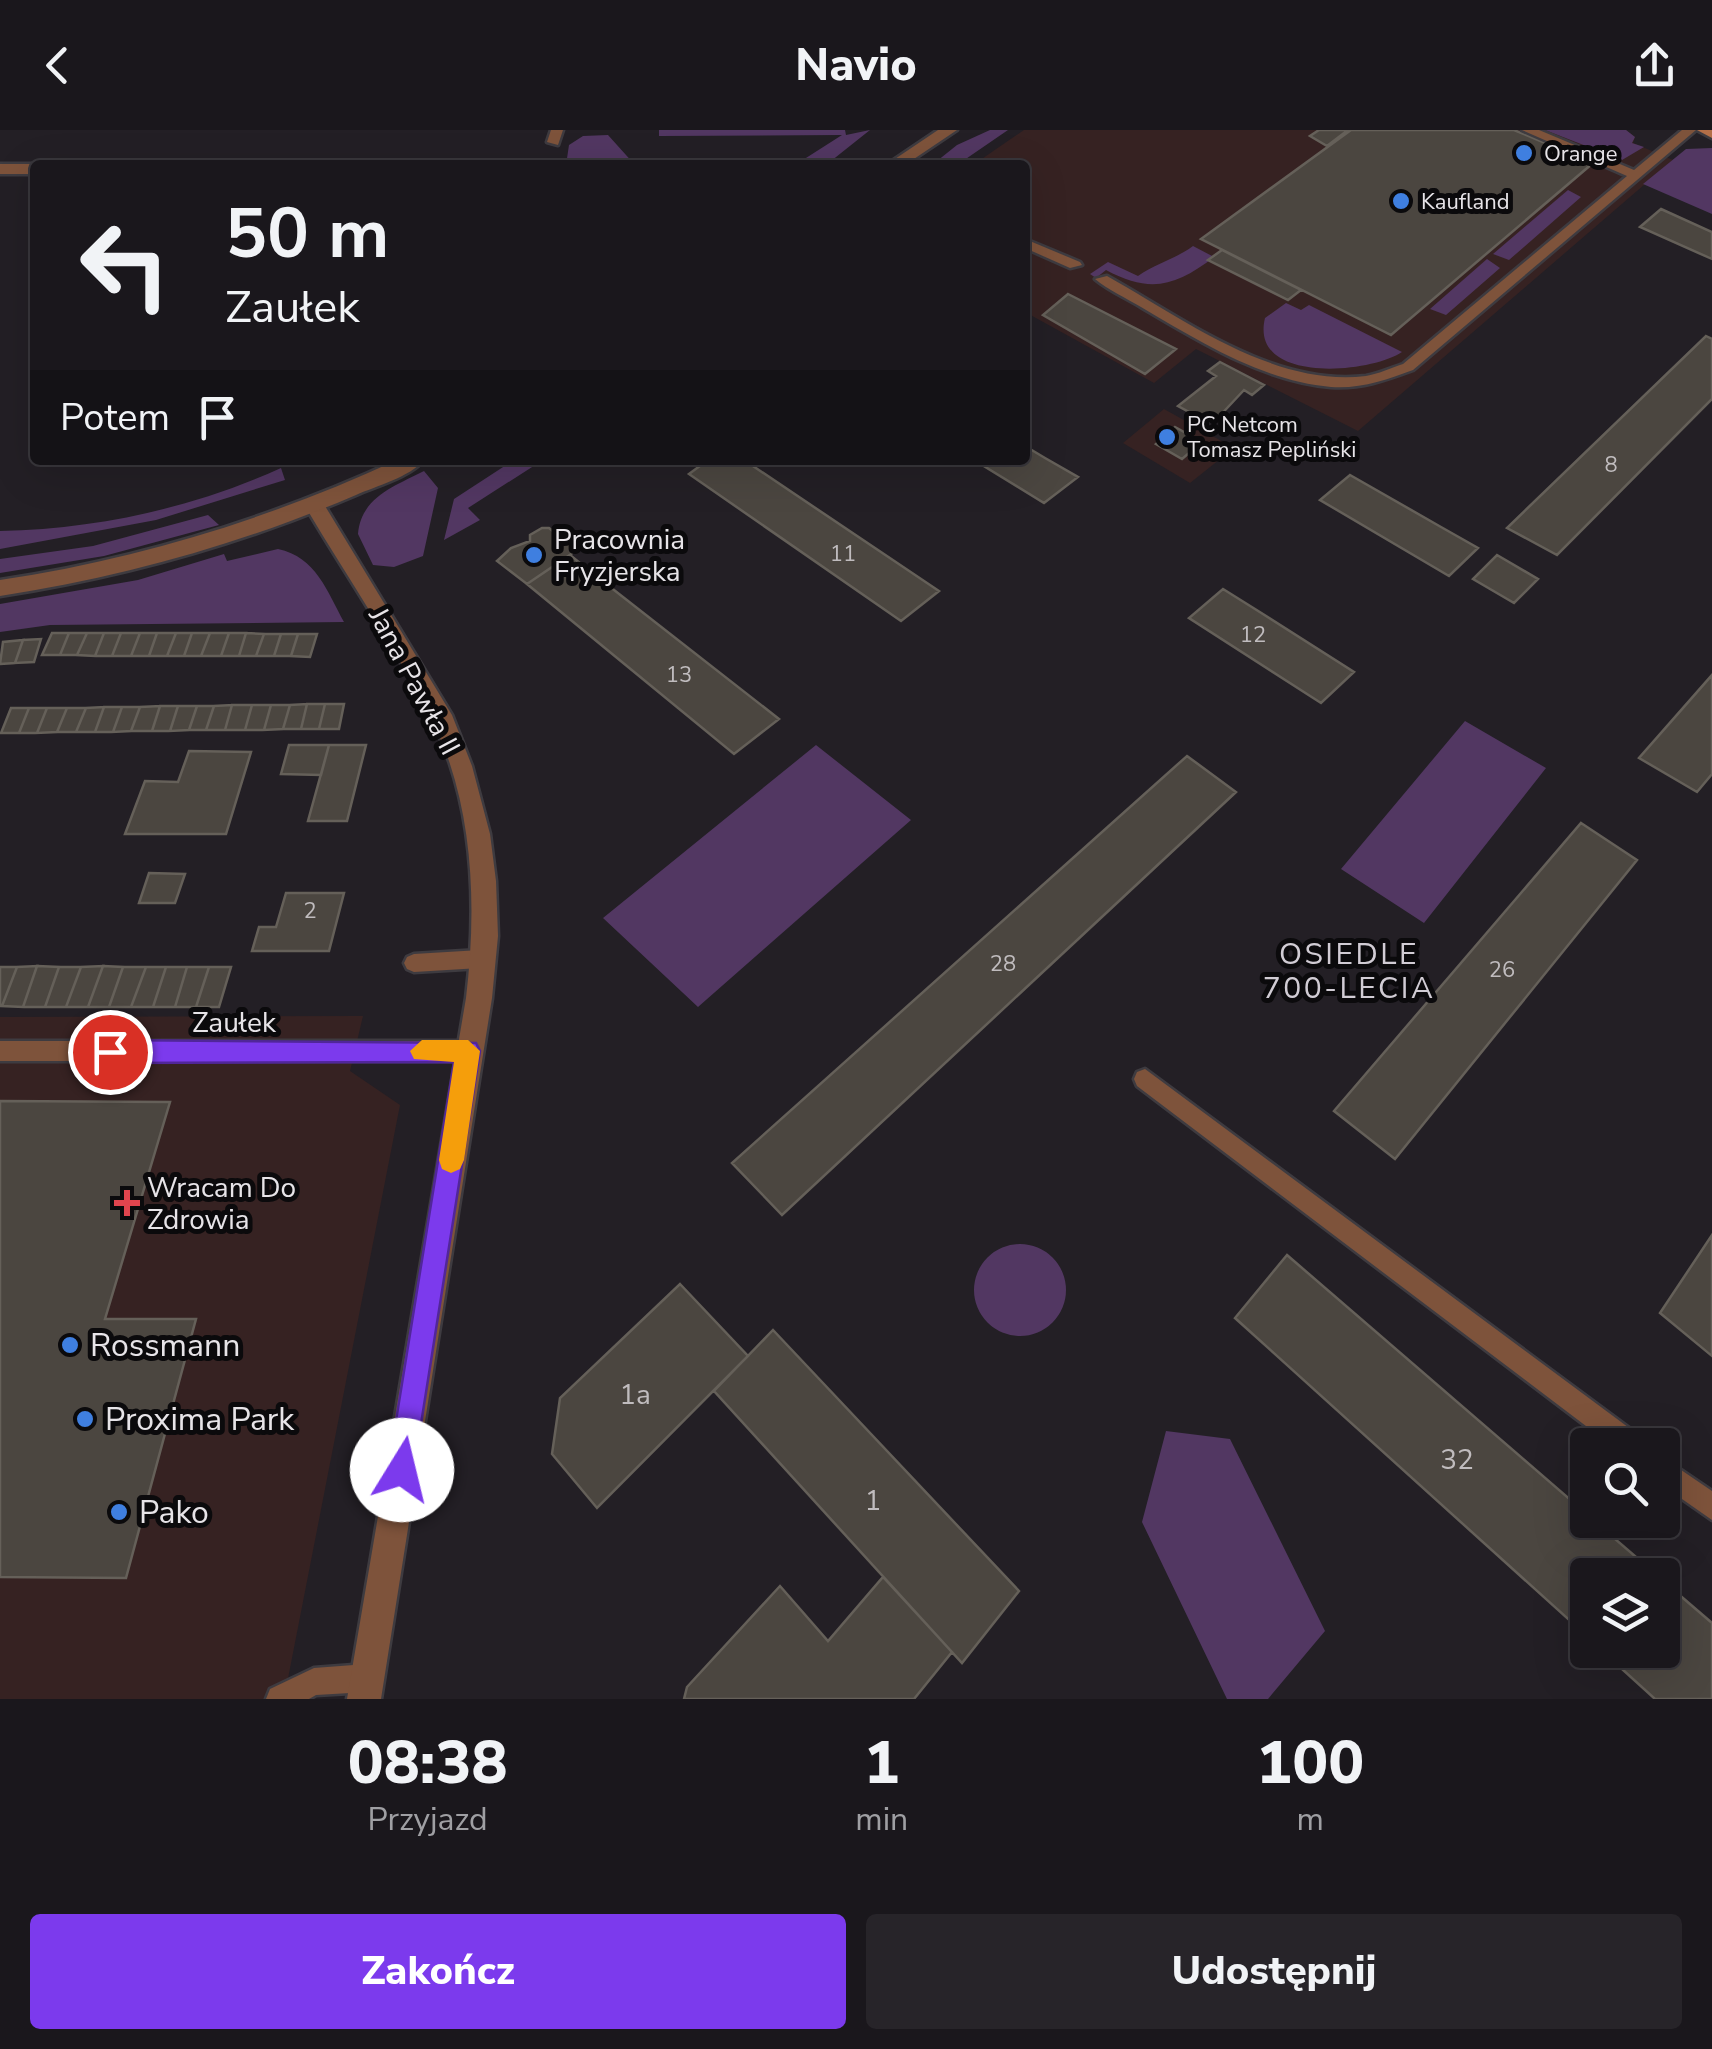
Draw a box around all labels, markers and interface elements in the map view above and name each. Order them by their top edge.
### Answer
text: Navio [795,35,917,96]
icon: back [30,38,85,93]
icon: share [1627,38,1682,93]
place label: Orange [1544,139,1617,169]
marker: Orange [1513,142,1535,164]
text: 50 m [225,186,389,282]
place label: Kaufland [1421,187,1510,217]
marker: Kaufland [1390,190,1412,212]
icon: left [60,200,190,330]
text: Zaułek [225,277,360,338]
icon: arrive [190,390,245,445]
text: Potem [60,392,170,443]
place label: PC Netcom Tomasz Pepliński [1187,410,1356,465]
marker: PC Netcom Tomasz Pepliński [1156,426,1178,448]
house number: 8 [1604,450,1618,480]
place label: Pracownia Fryzjerska [554,521,685,591]
house number: 11 [830,539,856,569]
marker: Pracownia Fryzjerska [523,544,545,566]
street label: Jana Pawła II [359,600,469,762]
house number: 12 [1240,620,1266,650]
house number: 13 [666,660,692,690]
house number: 2 [303,896,317,926]
district label: OSIEDLE 700-LECIA [1263,934,1435,1009]
house number: 28 [990,949,1016,979]
house number: 26 [1489,955,1515,985]
street label: Zaułek [192,1004,277,1042]
pin [68,1010,153,1095]
icon: arrive [83,1025,138,1080]
place label: Wracam Do Zdrowia [147,1169,296,1239]
marker: Wracam Do Zdrowia [116,1192,138,1214]
place label: Rossmann [90,1324,240,1367]
marker: Rossmann [59,1334,81,1356]
house number: 1a [619,1376,651,1414]
place label: Proxima Park [105,1398,295,1441]
marker: Proxima Park [74,1408,96,1430]
position arrow [350,1418,454,1522]
map controls [1570,1428,1680,1668]
button: search [1570,1428,1680,1538]
house number: 32 [1440,1441,1474,1479]
house number: 1 [865,1482,881,1520]
place label: Pako [139,1491,209,1534]
marker: Pako [108,1501,130,1523]
button: layers [1570,1558,1680,1668]
text: 08:38 [348,1722,507,1804]
text: 1 [864,1722,900,1804]
text: 100 [1256,1722,1364,1804]
text: Przyjazd [368,1798,488,1841]
text: min [855,1798,908,1841]
text: m [1296,1798,1324,1841]
button: Zakończ [30,1914,846,2029]
button: Udostępnij [866,1914,1682,2029]

